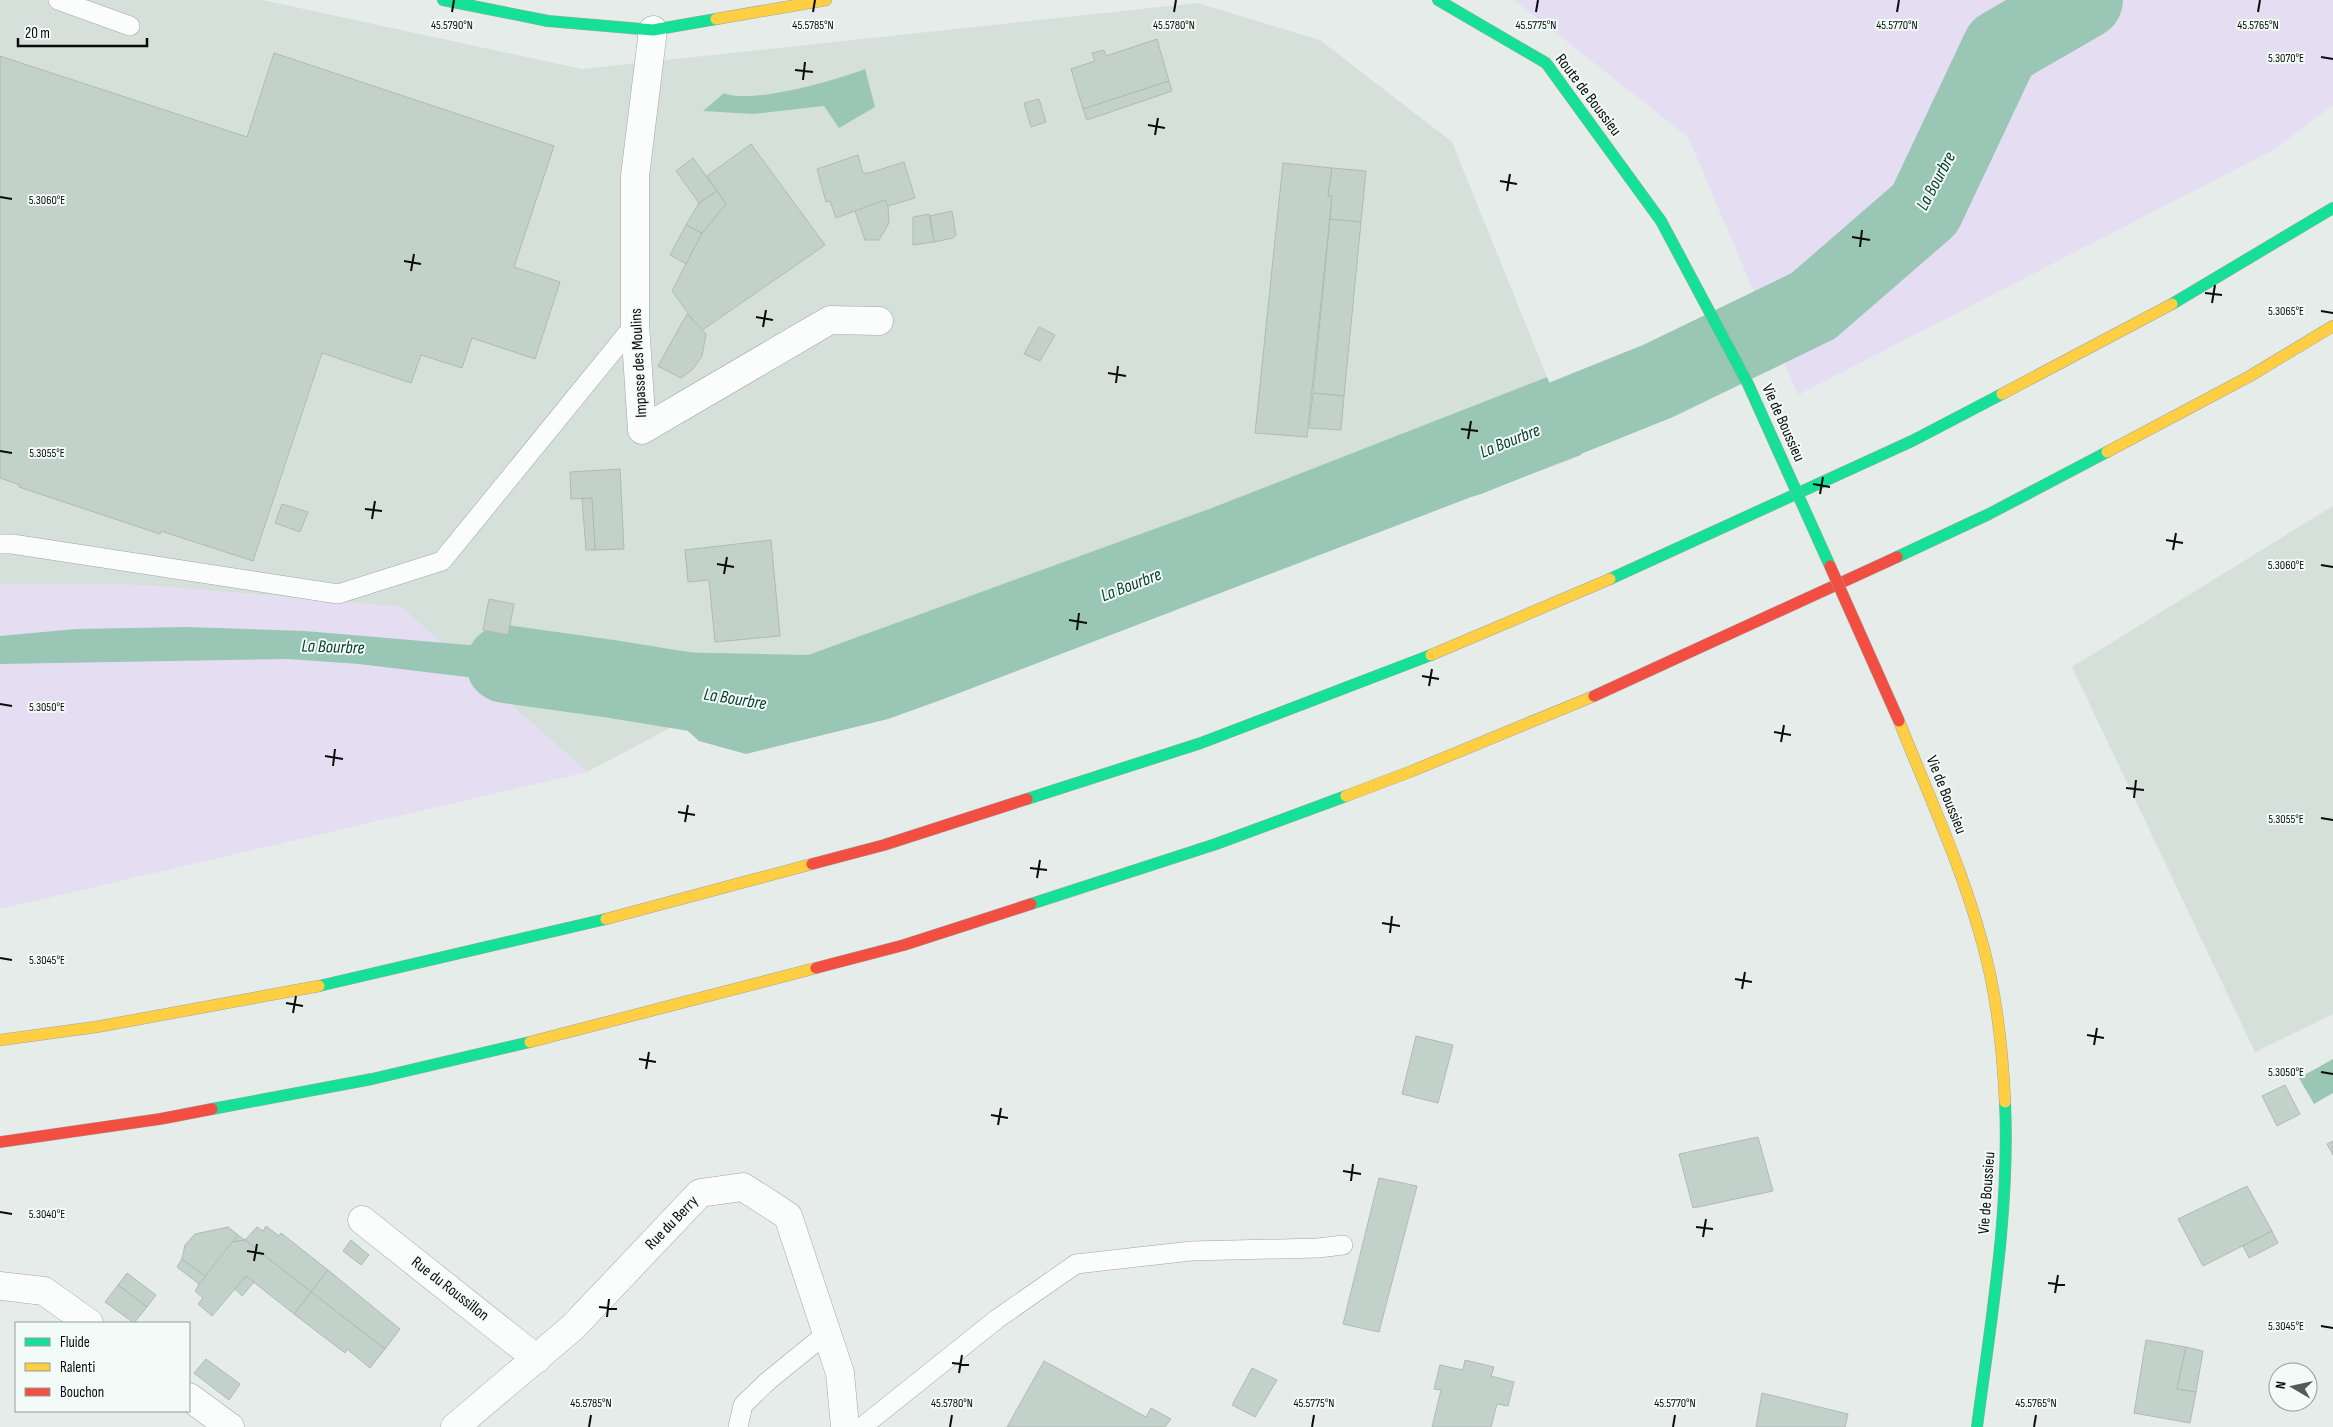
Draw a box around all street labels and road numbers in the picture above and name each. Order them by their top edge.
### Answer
street label: Route de Boussieu [1551,50,1625,140]
street label: Impasse des Moulins [627,307,651,418]
street label: Vie de Boussieu [1758,381,1808,465]
street label: Vie de Boussieu [1922,753,1970,837]
street label: Vie de Boussieu [1975,1151,1999,1235]
street label: Rue du Berry [642,1192,702,1254]
street label: Rue du Roussillon [407,1253,493,1325]

